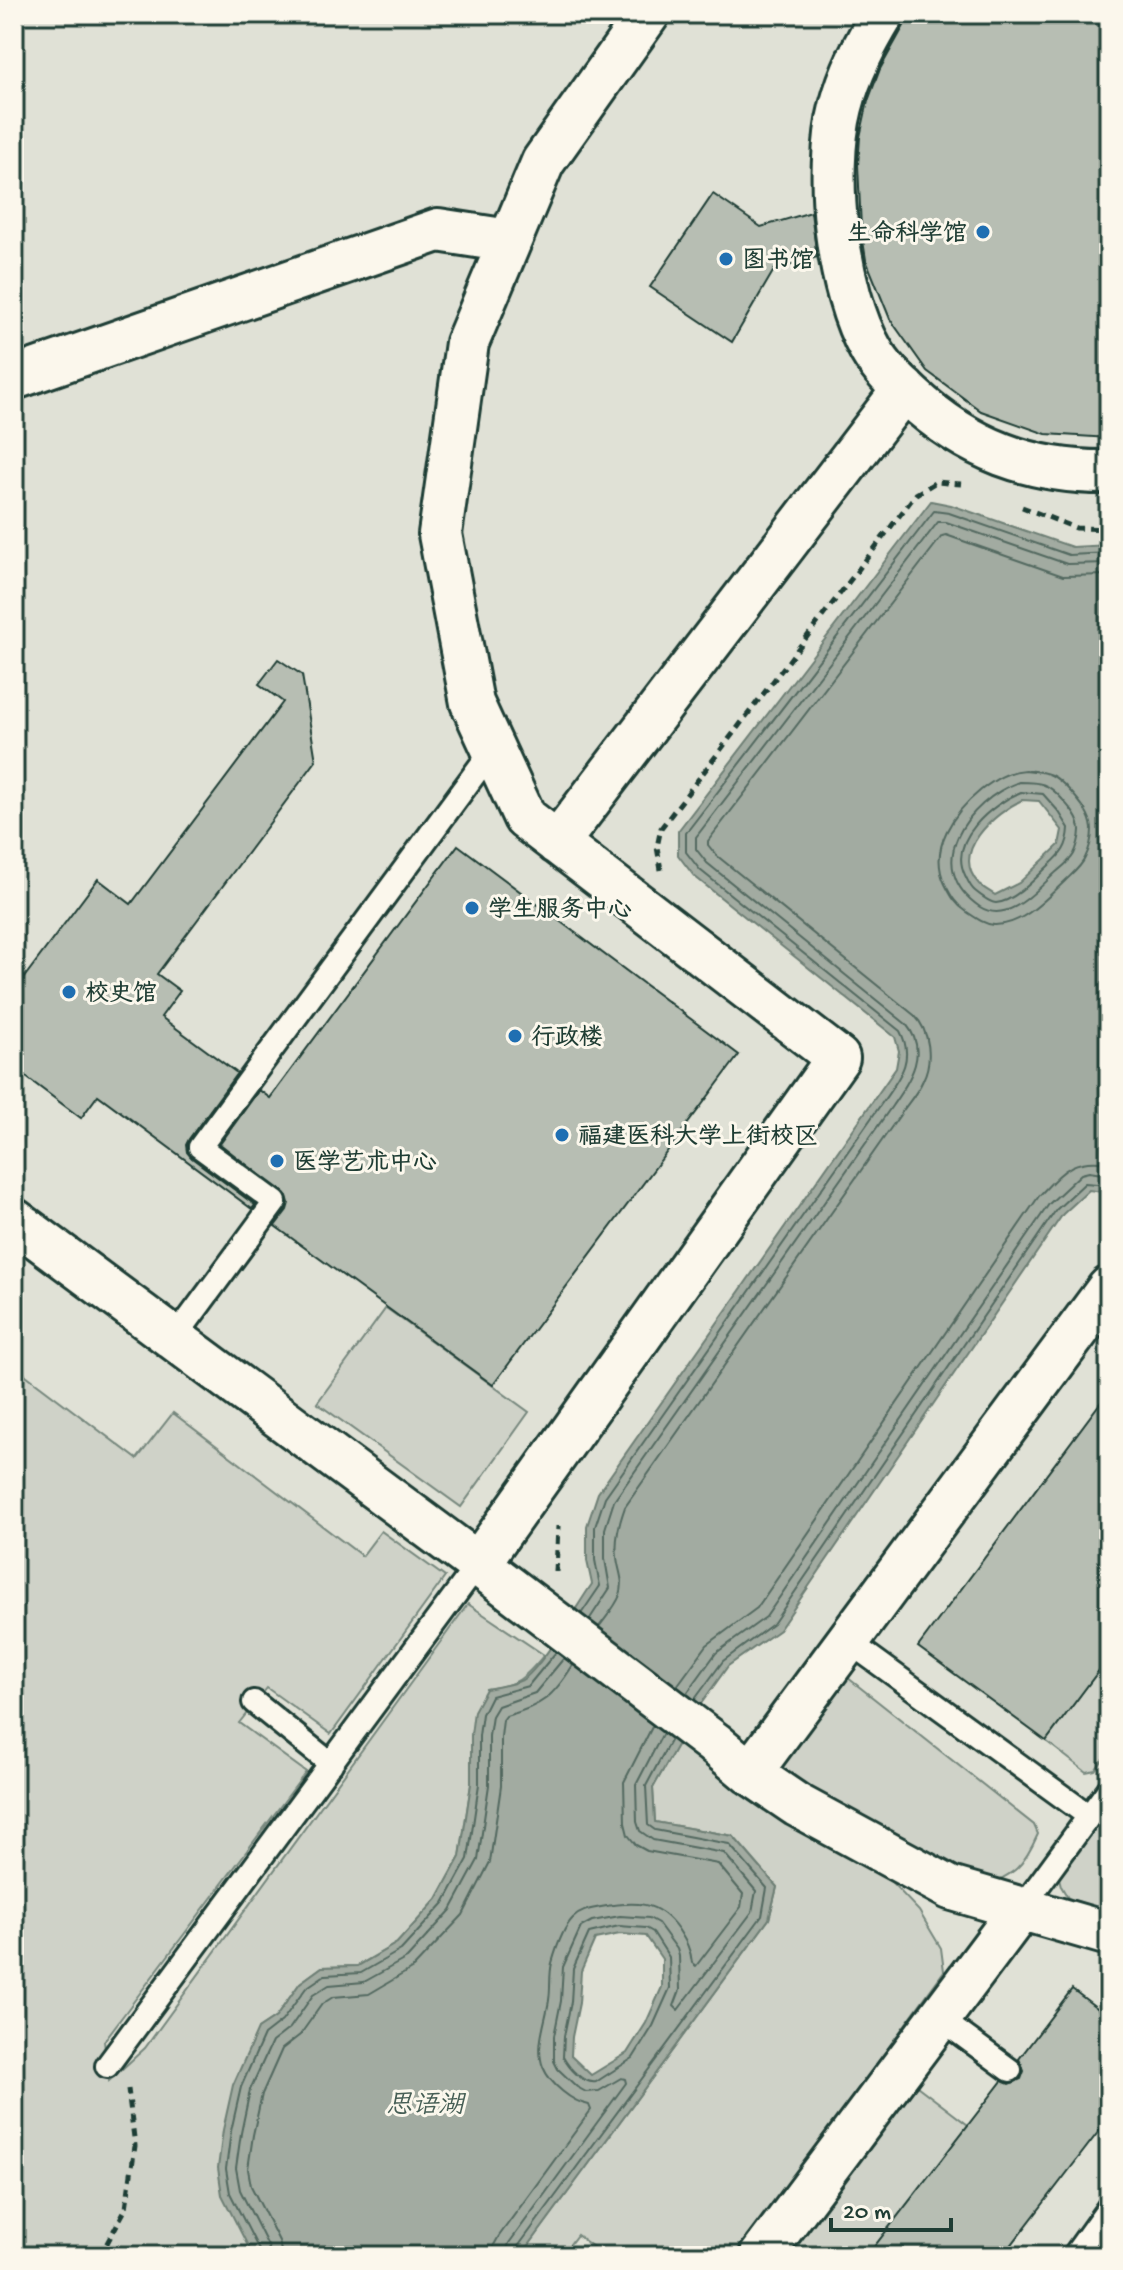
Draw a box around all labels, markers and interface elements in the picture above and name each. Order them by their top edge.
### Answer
place label: 生命科学馆 [847,219,967,250]
marker: 生命科学馆 [974,223,992,241]
place label: 图书馆 [742,247,814,277]
marker: 图书馆 [717,250,735,268]
place label: 学生服务中心 [488,896,632,926]
marker: 学生服务中心 [463,899,481,917]
place label: 校史馆 [85,980,157,1010]
marker: 校史馆 [60,983,78,1001]
place label: 行政楼 [531,1024,603,1054]
marker: 行政楼 [506,1027,524,1045]
place label: 福建医科大学上街校区 [578,1123,818,1153]
marker: 福建医科大学上街校区 [553,1126,571,1144]
place label: 医学艺术中心 [293,1149,437,1179]
marker: 医学艺术中心 [268,1152,286,1170]
water label: 思语湖 [386,2092,467,2123]
scale bar [831,2182,951,2232]
text: 20 m [843,2199,891,2228]

